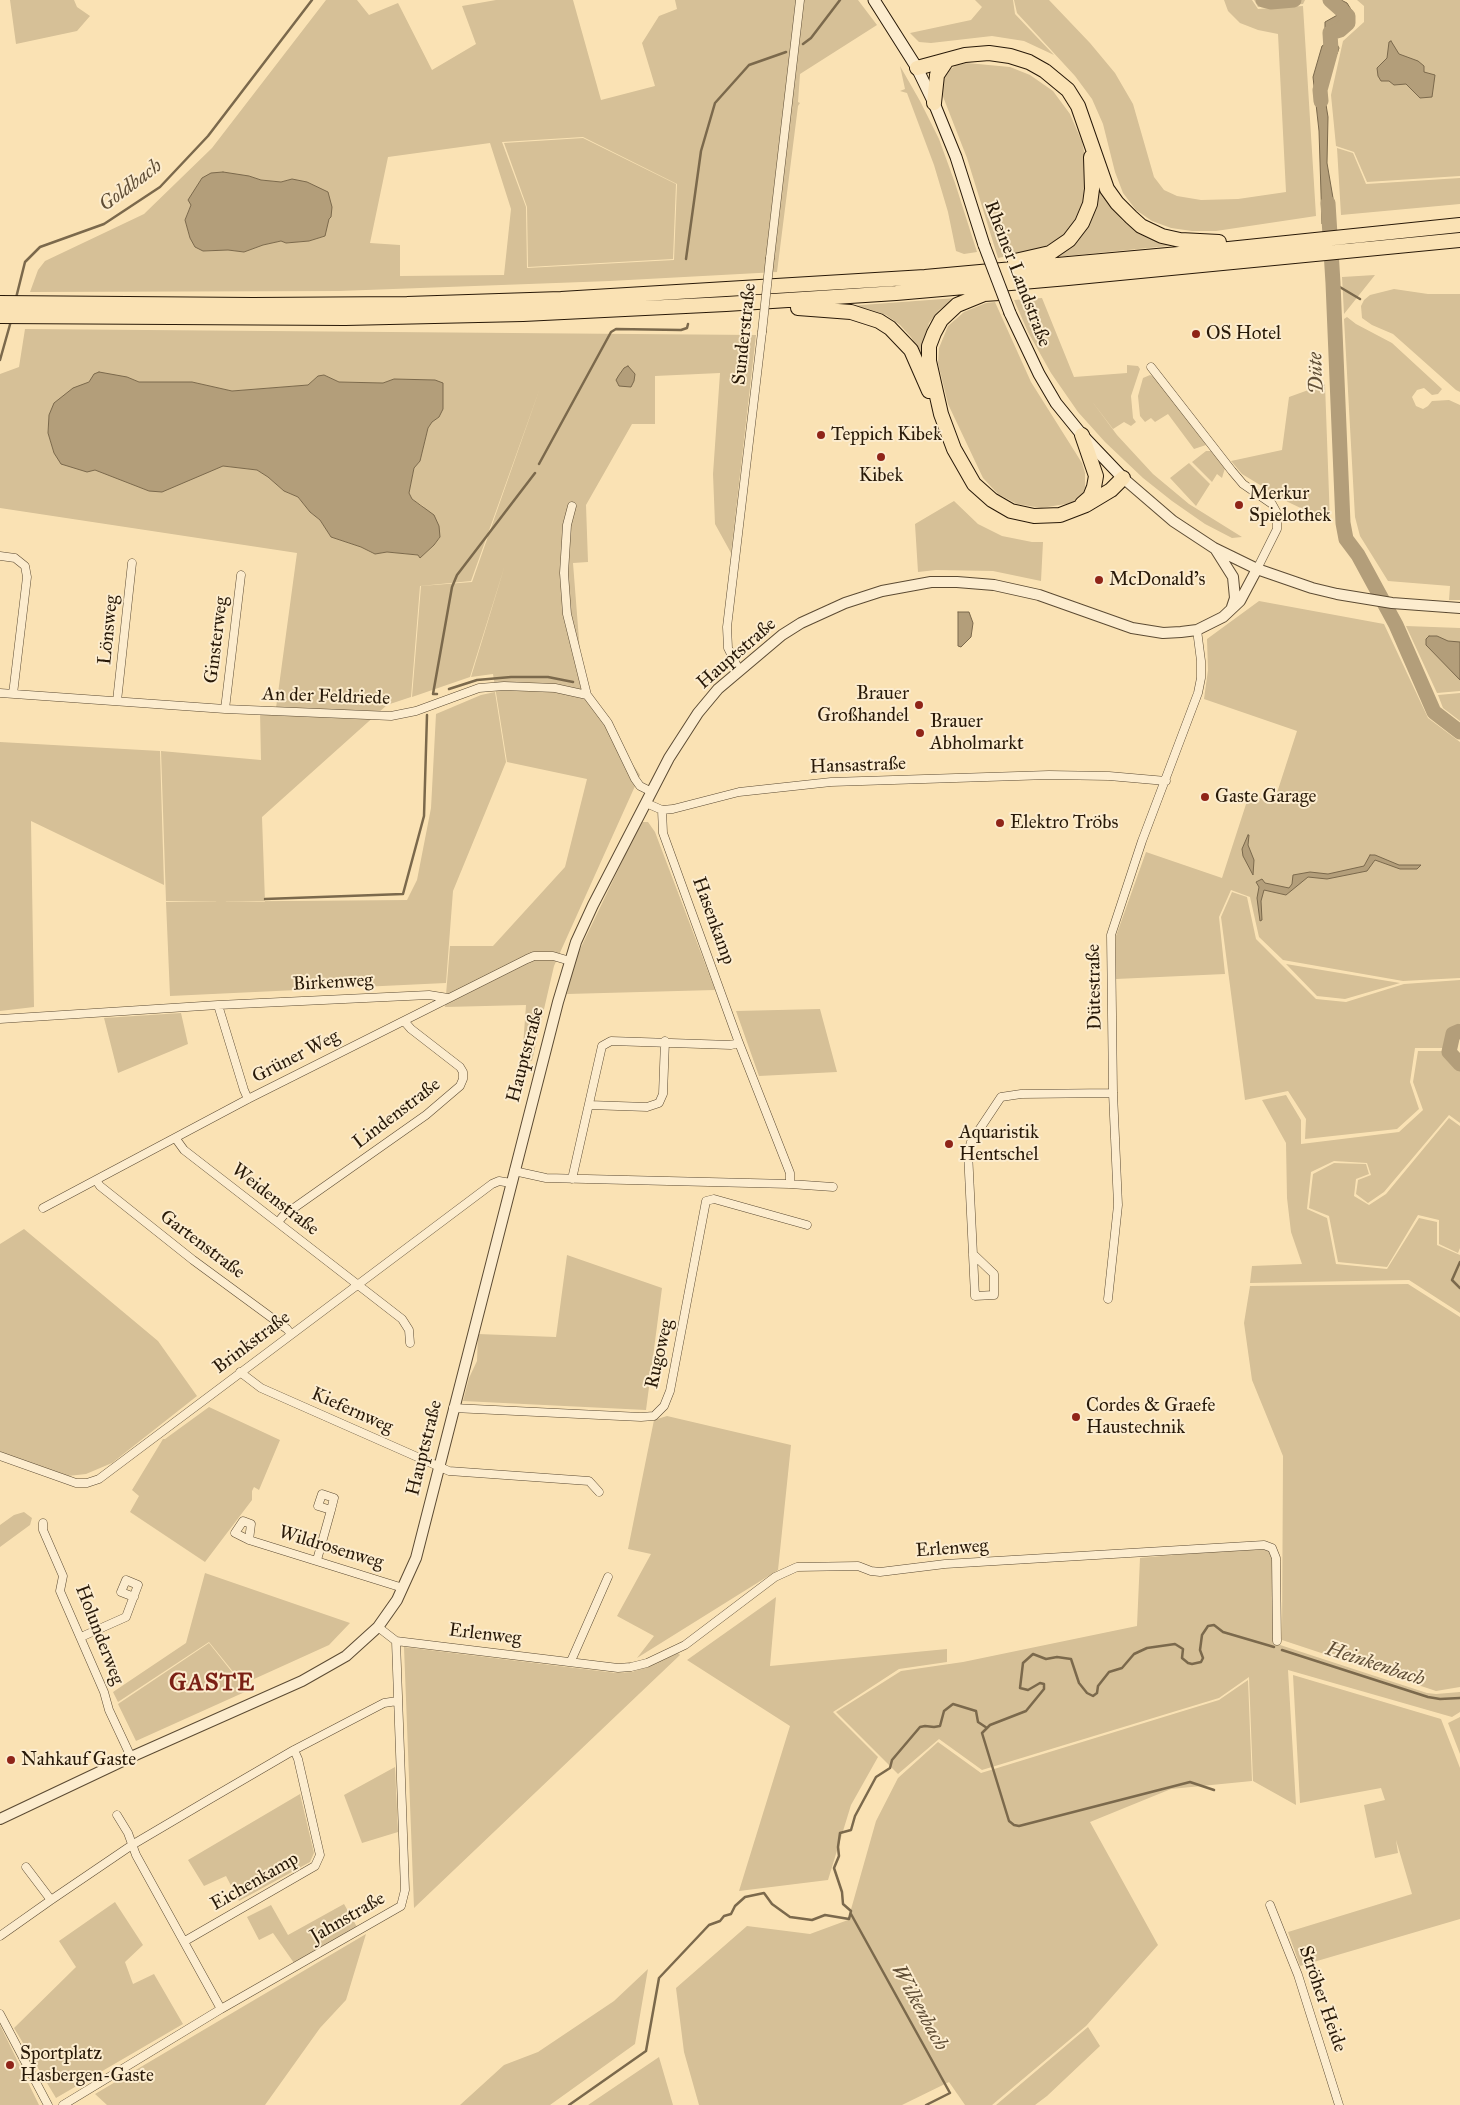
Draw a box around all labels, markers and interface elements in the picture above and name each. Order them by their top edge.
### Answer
water label: Goldbach [95,155,167,217]
street label: Rheiner Landstraße [979,198,1055,350]
street label: Sunderstraße [728,282,762,386]
place label: OS Hotel [1206,323,1281,345]
marker: OS Hotel [1190,328,1202,340]
water label: Düte [1304,352,1330,394]
place label: Teppich Kibek [831,424,942,446]
marker: Teppich Kibek [815,429,827,441]
marker: Kibek [875,451,887,463]
place label: Kibek [859,465,903,487]
place label: Merkur Spielothek [1249,483,1331,527]
marker: Merkur Spielothek [1233,499,1245,511]
place label: McDonald's [1109,569,1205,591]
marker: McDonald's [1093,574,1105,586]
street label: Lönsweg [94,594,124,666]
street label: Ginsterweg [200,595,234,685]
street label: Hauptstraße [693,613,781,695]
street label: An der Feldriede [262,683,390,711]
place label: Brauer Großhandel [817,683,909,727]
marker: Brauer Großhandel [913,699,925,711]
place label: Brauer Abholmarkt [930,711,1024,755]
marker: Brauer Abholmarkt [914,727,926,739]
street label: Hansastraße [810,753,906,779]
place label: Gaste Garage [1215,786,1316,808]
marker: Gaste Garage [1199,791,1211,803]
place label: Elektro Tröbs [1010,812,1118,834]
marker: Elektro Tröbs [994,817,1006,829]
street label: Hasenkamp [687,874,739,968]
street label: Dütestraße [1083,944,1107,1030]
street label: Birkenweg [292,970,374,996]
street label: Hauptstraße [502,1005,550,1105]
street label: Grüner Weg [249,1025,343,1089]
street label: Lindenstraße [349,1074,445,1154]
place label: Aquaristik Hentschel [959,1122,1039,1166]
marker: Aquaristik Hentschel [943,1138,955,1150]
street label: Weidenstraße [227,1159,323,1241]
street label: Gartenstraße [155,1206,249,1284]
street label: Brinkstraße [209,1307,295,1379]
street label: Rugoweg [641,1317,679,1391]
street label: Kiefernweg [308,1383,396,1439]
place label: Cordes & Graefe Haustechnik [1086,1395,1215,1439]
street label: Hauptstraße [402,1398,448,1498]
marker: Cordes & Graefe Haustechnik [1070,1411,1082,1423]
street label: Wildrosenweg [276,1521,386,1575]
street label: Erlenweg [915,1535,989,1563]
street label: Holunderweg [70,1582,128,1688]
street label: Erlenweg [448,1619,522,1651]
water label: Heinkenbach [1322,1638,1428,1692]
district label: GASTE [168,1670,256,1698]
place label: Nahkauf Gaste [21,1749,136,1771]
marker: Nahkauf Gaste [5,1754,17,1766]
street label: Eichenkamp [207,1848,303,1916]
street label: Jahnstraße [307,1887,389,1949]
street label: Ströher Heide [1293,1943,1351,2055]
water label: Wilkenbach [886,1961,952,2055]
place label: Sportplatz Hasbergen-Gaste [20,2043,154,2087]
marker: Sportplatz Hasbergen-Gaste [4,2059,16,2071]

